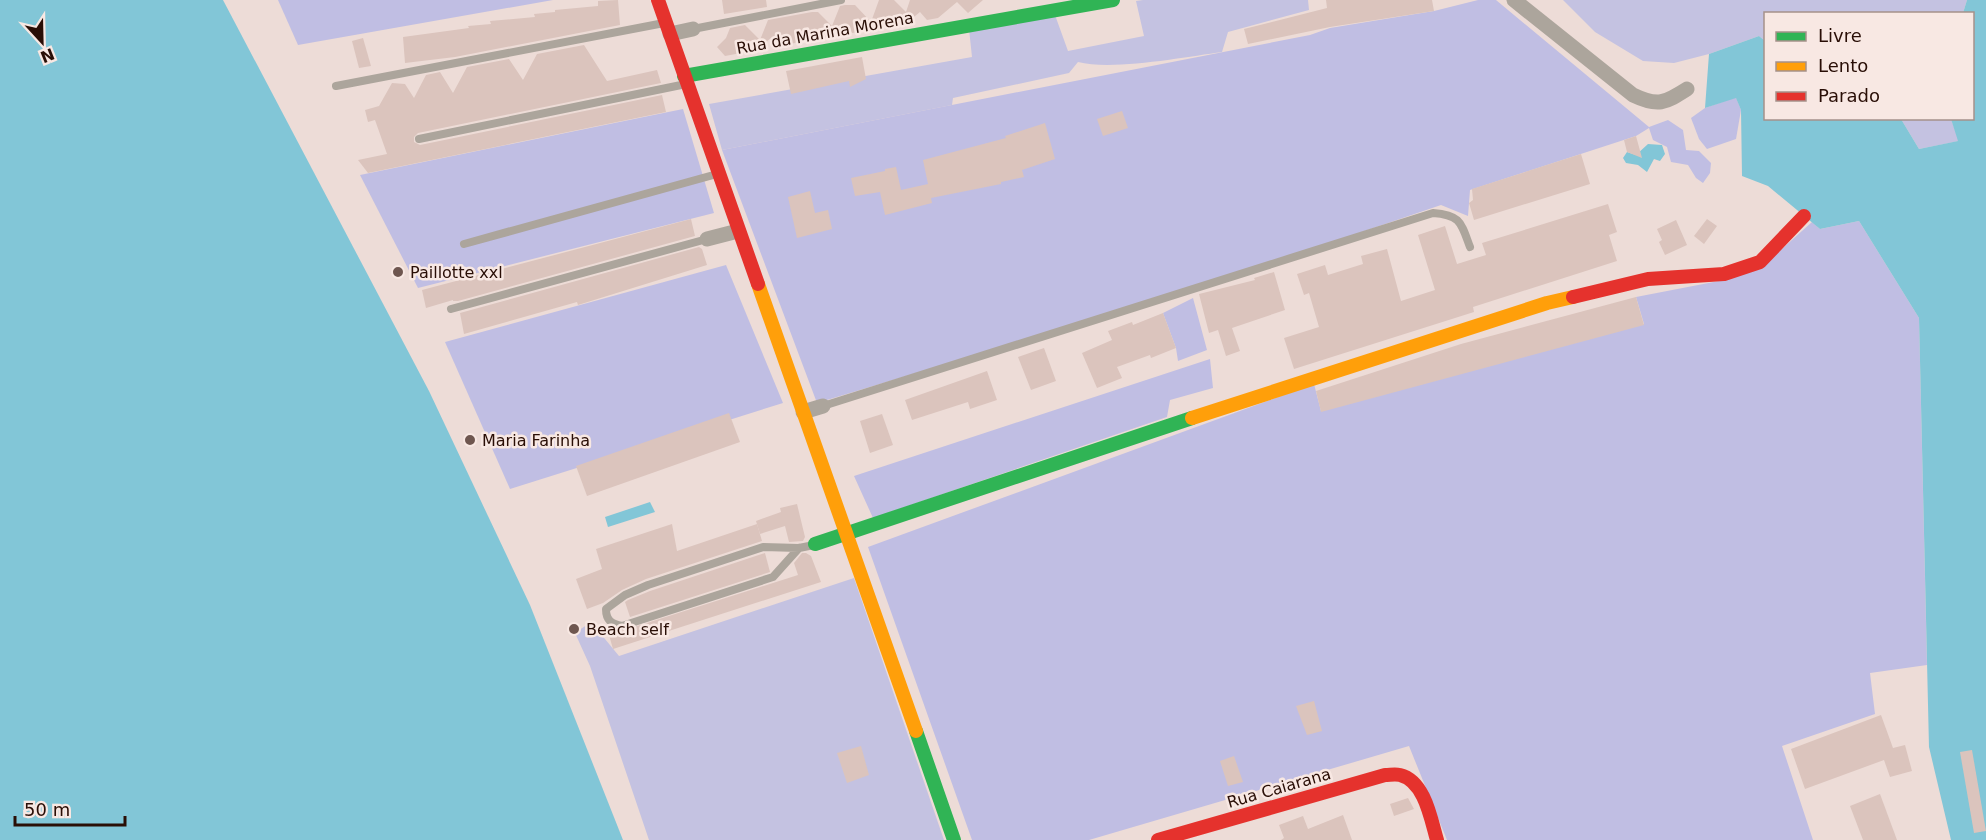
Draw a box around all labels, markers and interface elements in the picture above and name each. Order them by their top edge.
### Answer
street label: Rua da Marina Morena [735,8,915,58]
north arrow [12,12,72,72]
legend [1764,12,1974,120]
text: Livre [1818,25,1862,46]
text: N [38,44,57,67]
text: Lento [1818,55,1868,76]
text: Parado [1818,85,1880,106]
place label: Paillotte xxl [410,263,503,282]
marker: Paillotte xxl [391,265,405,279]
place label: Maria Farinha [482,431,590,450]
marker: Maria Farinha [463,433,477,447]
place label: Beach self [586,620,669,639]
marker: Beach self [567,622,581,636]
street label: Rua Caiarana [1225,764,1333,812]
scale bar [15,789,124,827]
text: 50 m [24,799,70,820]

